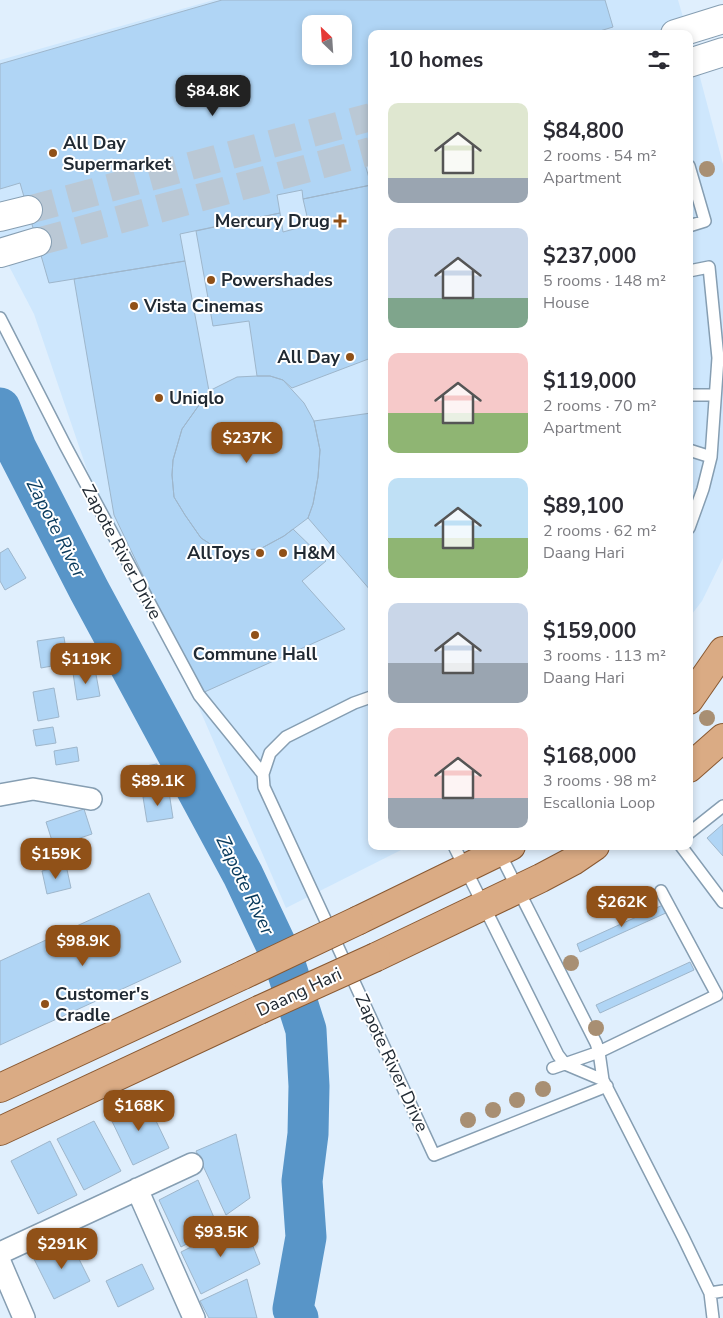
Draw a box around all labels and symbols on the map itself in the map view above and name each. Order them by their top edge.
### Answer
north arrow [302,15,352,65]
pin: $84.8K [172,74,254,117]
place label: All Day Supermarket [63,131,171,176]
marker: All Day Supermarket [47,147,59,159]
place label: Mercury Drug [215,209,330,233]
marker: Mercury Drug [334,215,346,227]
place label: Powershades [221,268,333,292]
marker: Powershades [205,274,217,286]
place label: Vista Cinemas [143,294,263,318]
marker: Vista Cinemas [128,300,140,312]
place label: All Day [277,345,341,369]
marker: All Day [344,351,356,363]
place label: Uniqlo [169,386,224,410]
marker: Uniqlo [153,392,165,404]
pin: $237K [212,422,282,464]
water label: Zapote River [20,475,93,583]
street label: Zapote River Drive [76,480,168,624]
place label: AllToys [187,541,250,565]
place label: H&M [293,541,336,565]
marker: AllToys [254,547,266,559]
marker: H&M [277,547,289,559]
marker: Commune Hall [249,629,261,641]
pin: $119K [51,642,121,685]
place label: Commune Hall [193,642,317,666]
pin: $89.1K [117,764,199,807]
water label: Zapote River [210,831,281,941]
pin: $159K [21,838,91,880]
pin: $262K [587,886,657,928]
pin: $98.9K [42,924,124,967]
street label: Daang Hari [252,962,346,1022]
place label: Customer's Cradle [55,982,149,1027]
street label: Zapote River Drive [350,990,434,1136]
marker: Customer's Cradle [39,998,51,1010]
pin: $168K [104,1090,174,1132]
pin: $93.5K [180,1216,262,1258]
pin: $291K [27,1228,97,1270]

